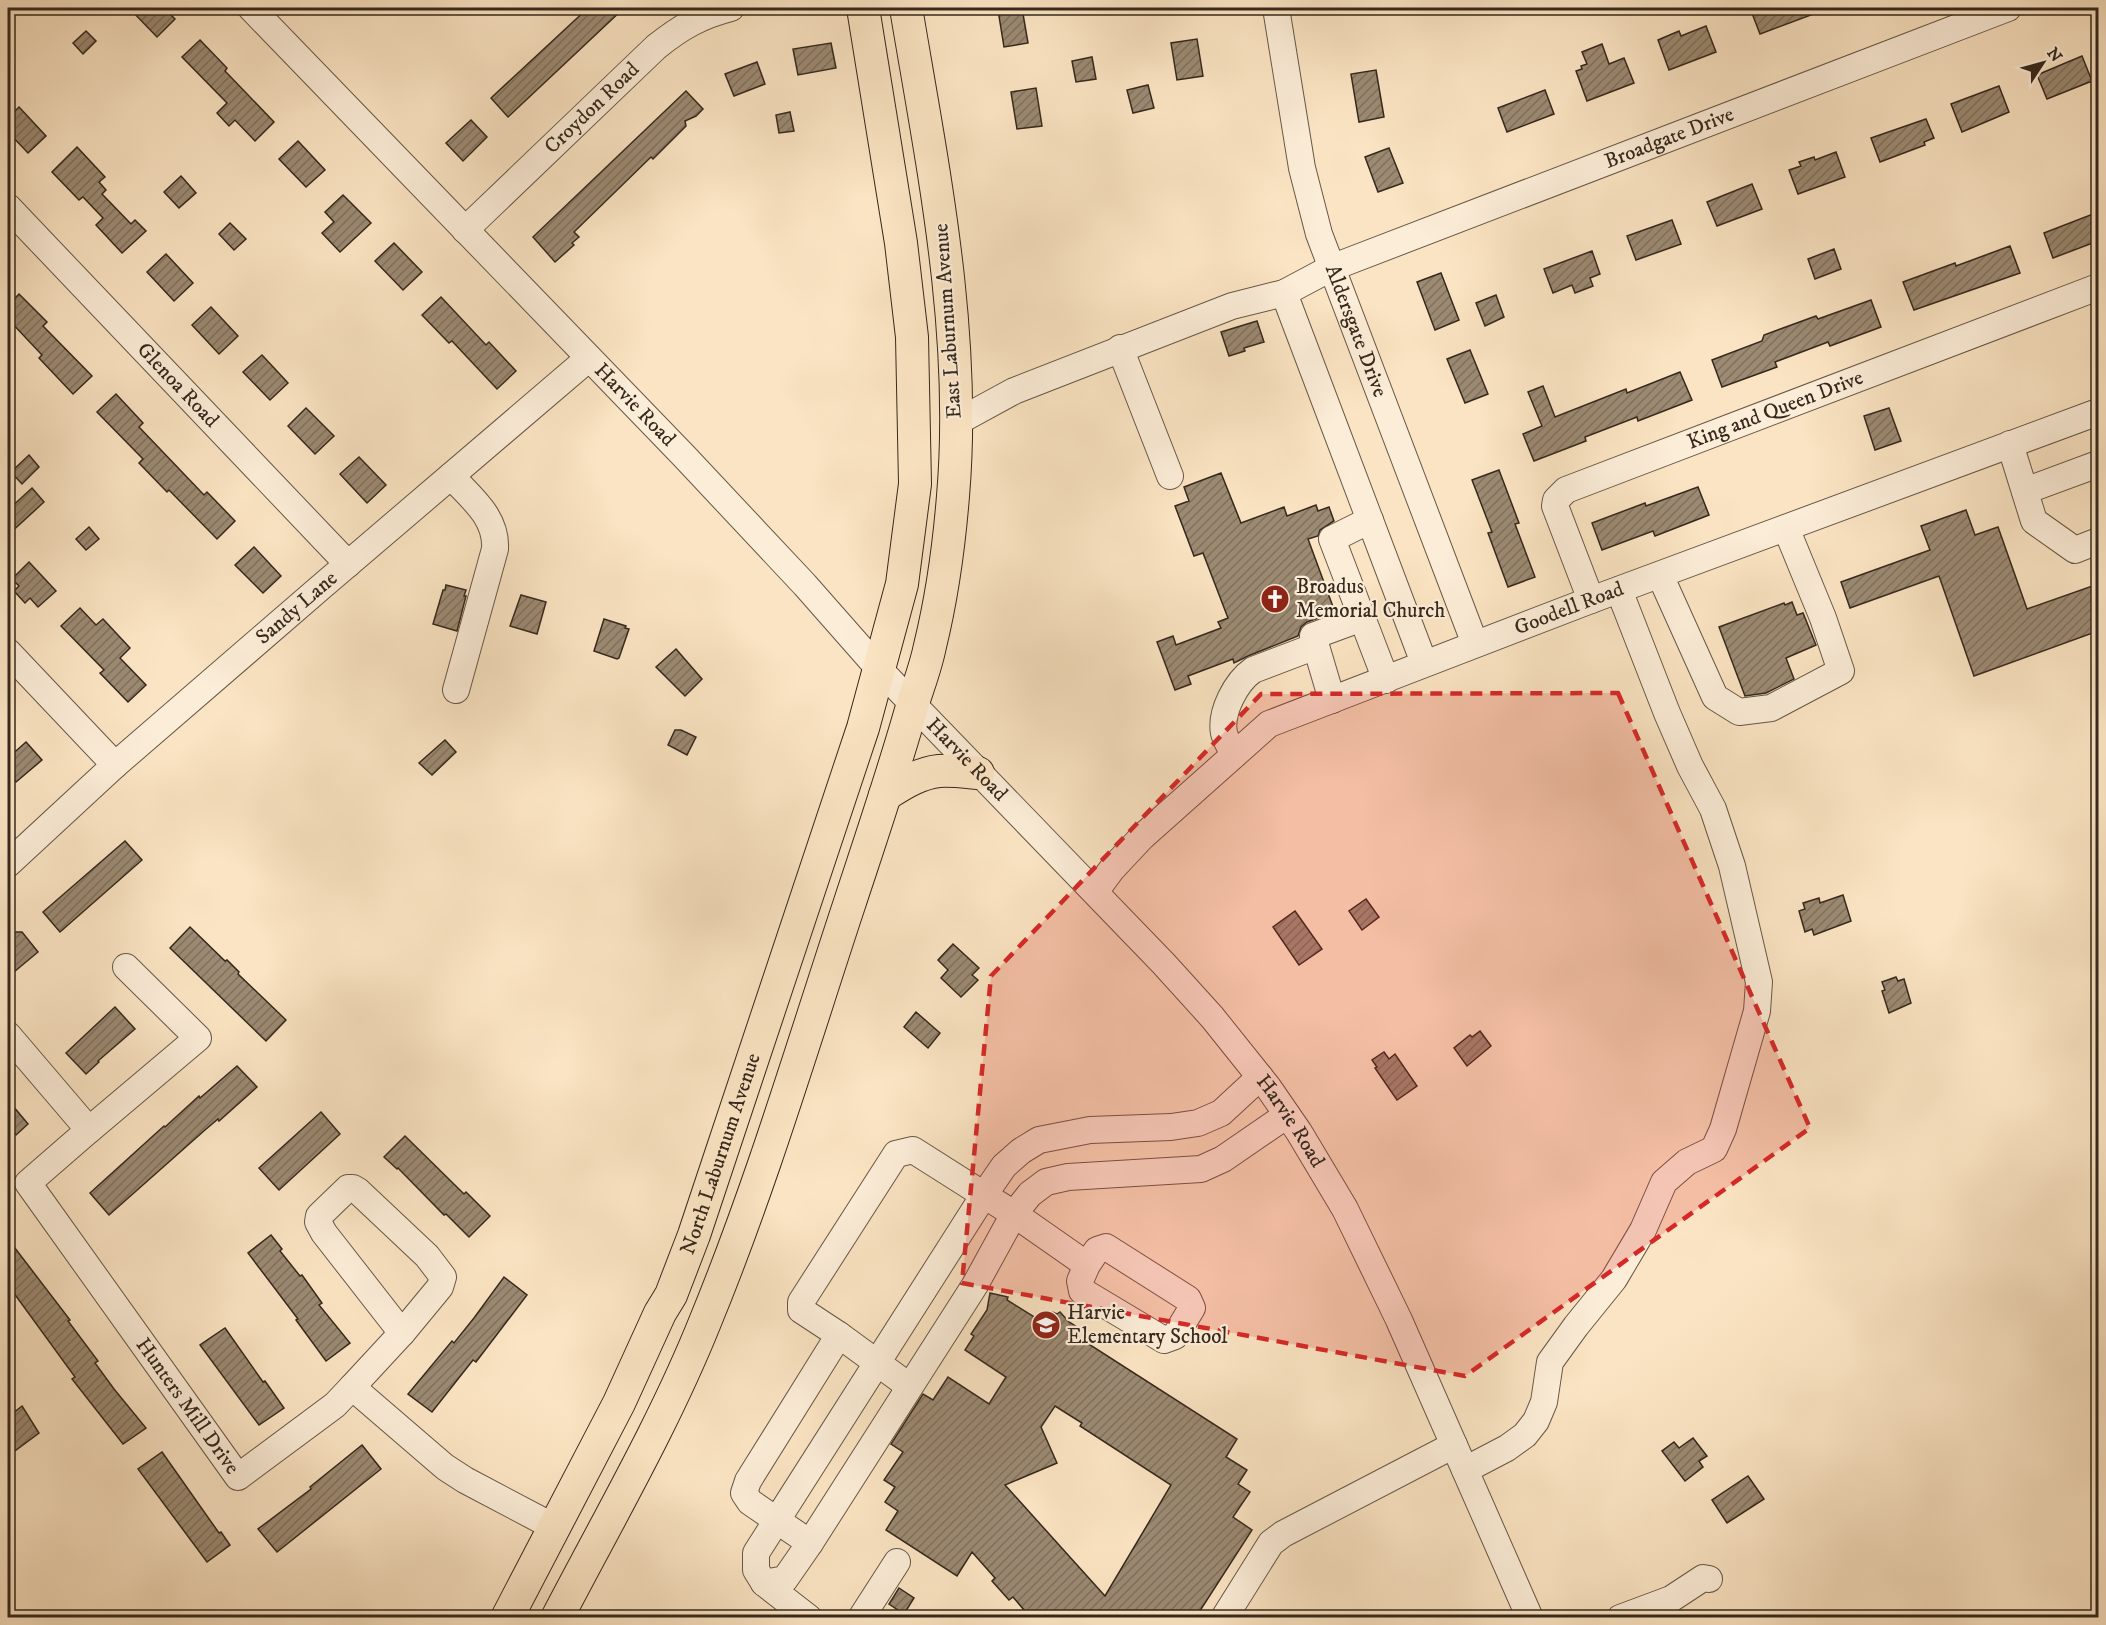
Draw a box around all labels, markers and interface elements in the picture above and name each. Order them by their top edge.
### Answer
north arrow [2013,33,2073,93]
text: N [2042,44,2066,66]
street label: Croydon Road [539,56,645,160]
street label: Broadgate Drive [1601,101,1738,175]
street label: East Laburnum Avenue [928,222,968,420]
street label: Aldersgate Drive [1319,261,1393,401]
street label: Glenoa Road [131,337,225,433]
street label: Harvie Road [588,358,681,452]
street label: King and Queen Drive [1684,365,1867,455]
street label: Sandy Lane [251,565,343,650]
place label: Broadus Memorial Church [1296,574,1445,624]
street label: Goodell Road [1511,576,1628,641]
church icon: Broadus Memorial Church [1259,583,1291,615]
street label: Harvie Road [920,713,1013,807]
street label: North Laburnum Avenue [675,1050,767,1258]
street label: Harvie Road [1250,1069,1331,1173]
place label: Harvie Elementary School [1067,1300,1228,1350]
school or university icon: Harvie Elementary School [1030,1309,1062,1341]
street label: Hunters Mill Drive [130,1333,245,1480]

